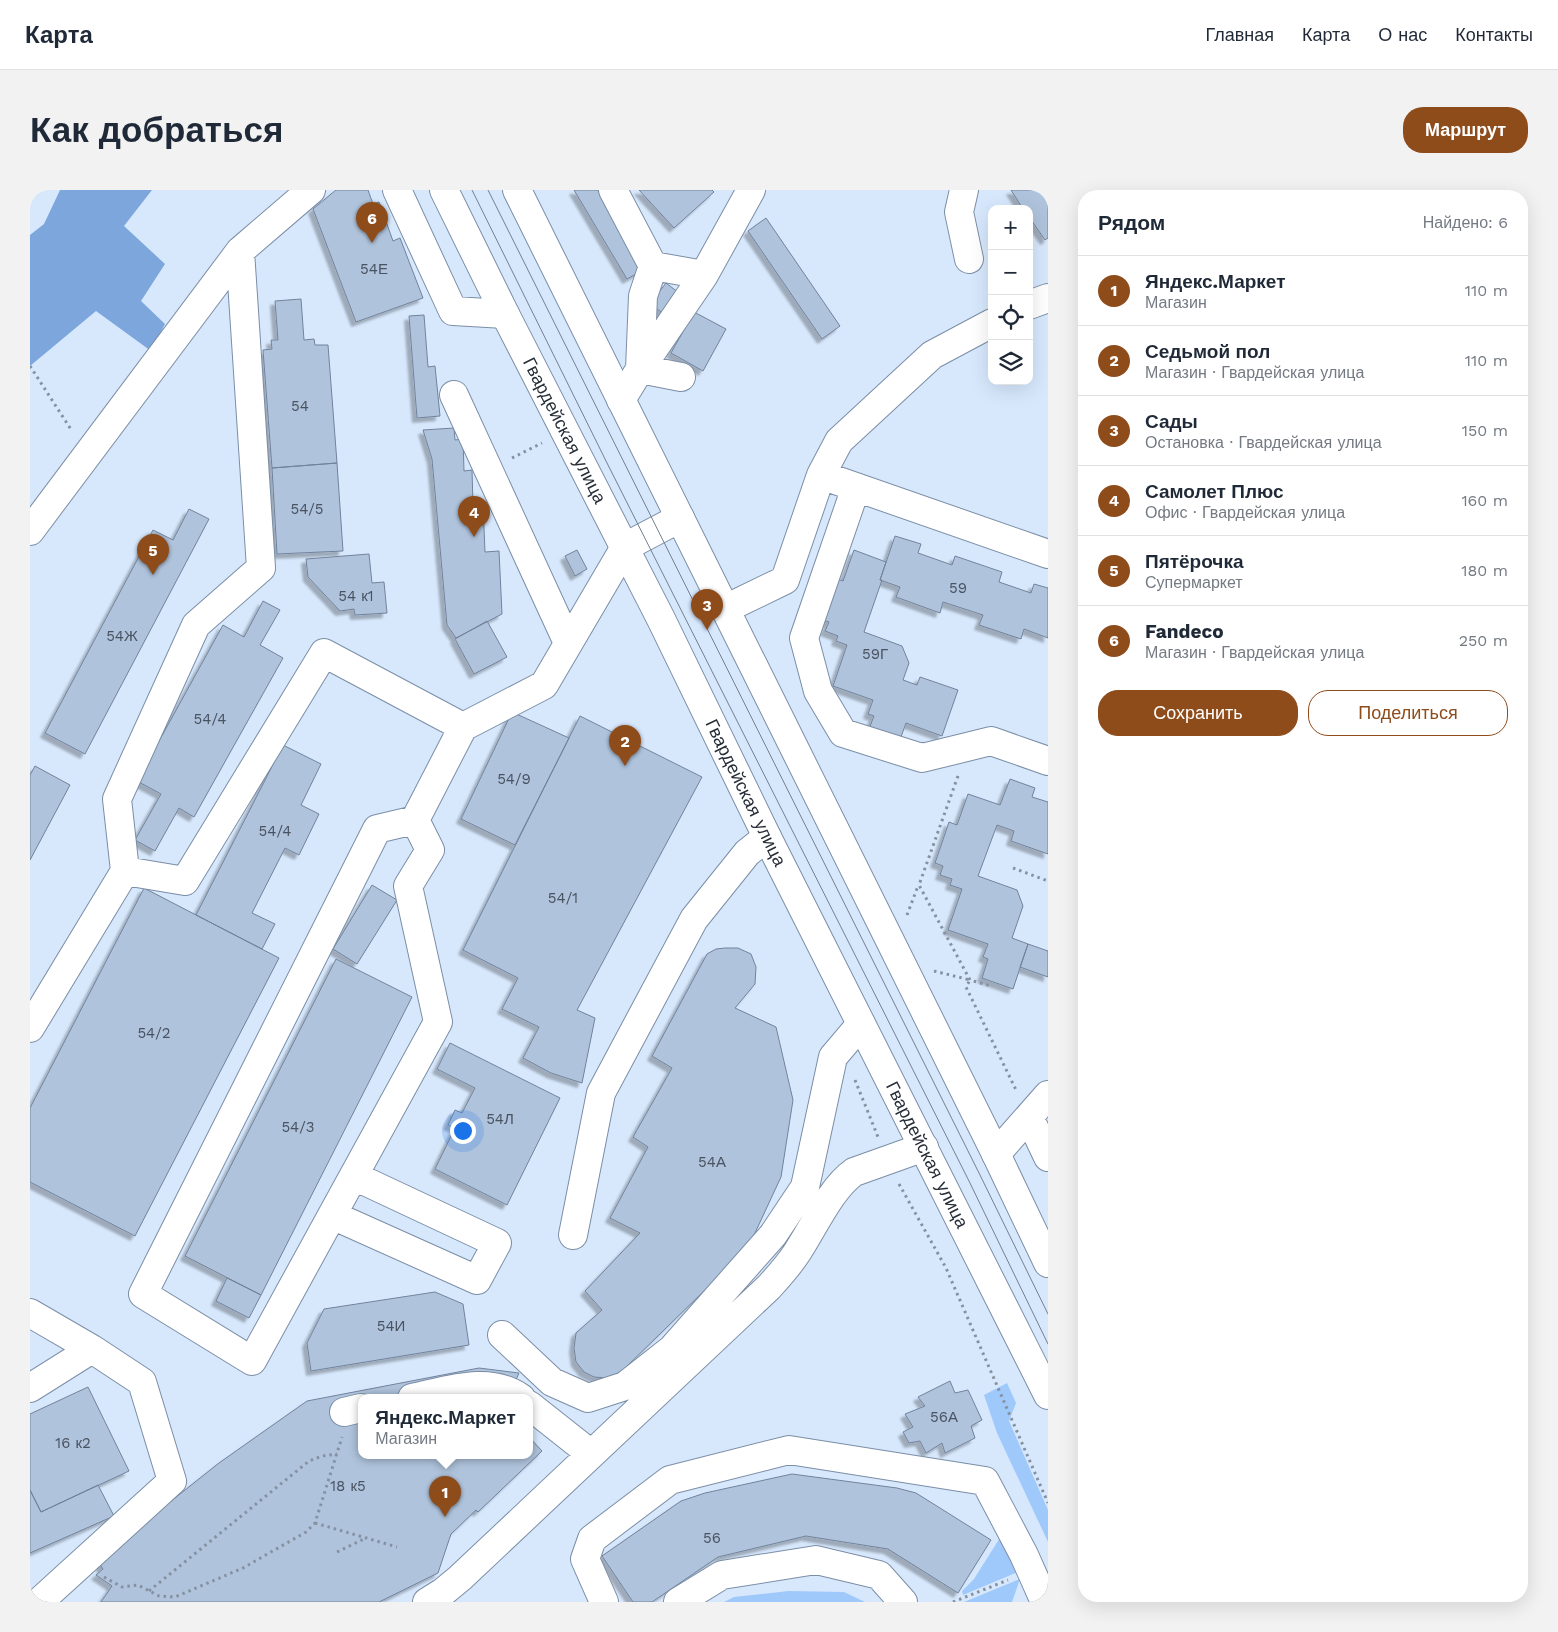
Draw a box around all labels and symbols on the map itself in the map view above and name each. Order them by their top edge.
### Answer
pin: 6 [356,202,388,243]
house number: 54Е [360,260,388,278]
street label: Гвардейская улица [519,354,611,508]
house number: 54 [291,397,309,415]
pin: 4 [458,496,490,537]
house number: 54/5 [290,500,324,518]
pin: 5 [137,534,169,575]
house number: 59 [949,579,967,597]
house number: 54 к1 [338,587,374,605]
pin: 3 [691,589,723,630]
house number: 54Ж [106,627,138,645]
house number: 59Г [862,645,888,663]
house number: 54/4 [193,710,227,728]
street label: Гвардейская улица [701,716,791,870]
pin: 2 [609,725,641,766]
house number: 54/9 [497,770,531,788]
house number: 54/4 [258,822,292,840]
house number: 54/1 [548,889,578,907]
house number: 54/2 [137,1024,171,1042]
street label: Гвардейская улица [882,1078,974,1232]
house number: 54Л [486,1110,514,1128]
house number: 54/3 [281,1118,315,1136]
your location [450,1118,476,1144]
house number: 54А [698,1153,726,1171]
house number: 54И [377,1317,405,1335]
house number: 56А [930,1408,958,1426]
house number: 16 к2 [55,1434,91,1452]
pin: 1 [429,1476,461,1517]
house number: 18 к5 [330,1477,366,1495]
house number: 56 [703,1529,721,1547]

